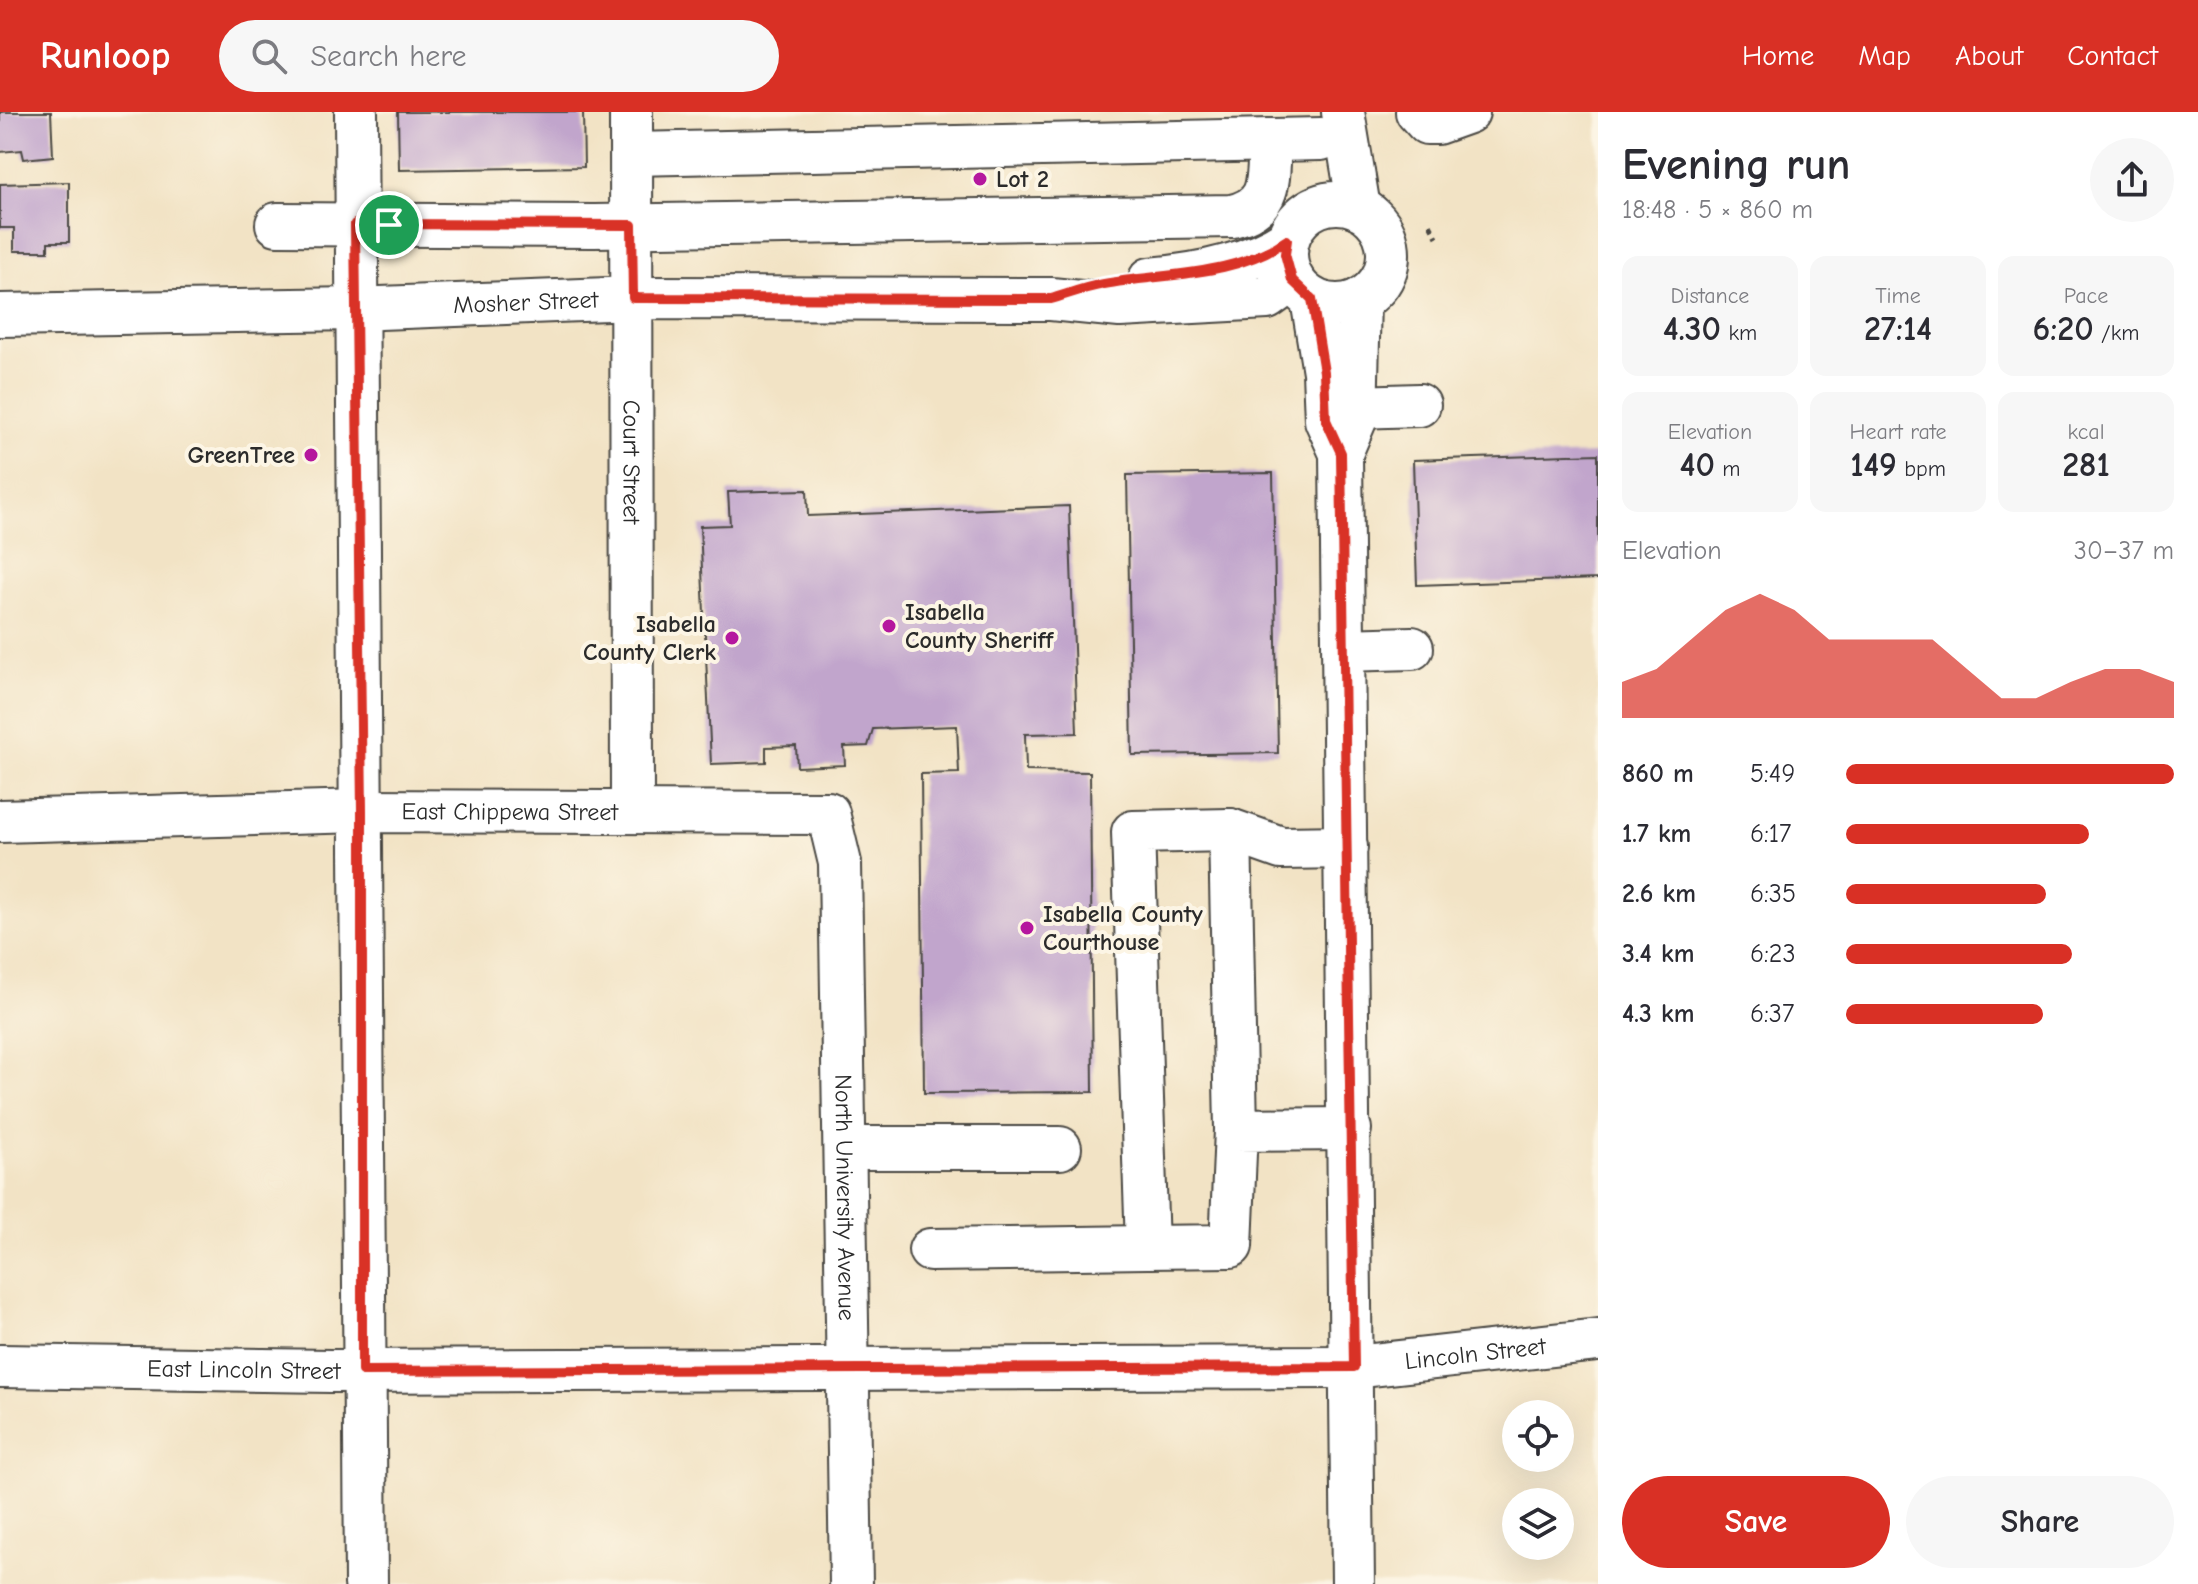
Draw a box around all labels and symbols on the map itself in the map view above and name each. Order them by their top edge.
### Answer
place label: Lot 2 [996,165,1049,193]
marker: Lot 2 [971,170,989,188]
pin [355,191,423,259]
street label: Mosher Street [453,285,600,319]
street label: Court Street [617,400,646,525]
place label: GreenTree [187,441,295,469]
marker: GreenTree [302,446,320,464]
place label: Isabella County Sheriff [905,598,1054,654]
place label: Isabella County Clerk [583,610,716,666]
marker: Isabella County Sheriff [880,617,898,635]
marker: Isabella County Clerk [723,629,741,647]
street label: East Chippewa Street [401,797,619,826]
place label: Isabella County Courthouse [1043,900,1203,956]
marker: Isabella County Courthouse [1018,919,1036,937]
street label: North University Avenue [829,1074,861,1321]
street label: Lincoln Street [1403,1332,1548,1375]
street label: East Lincoln Street [147,1354,342,1385]

